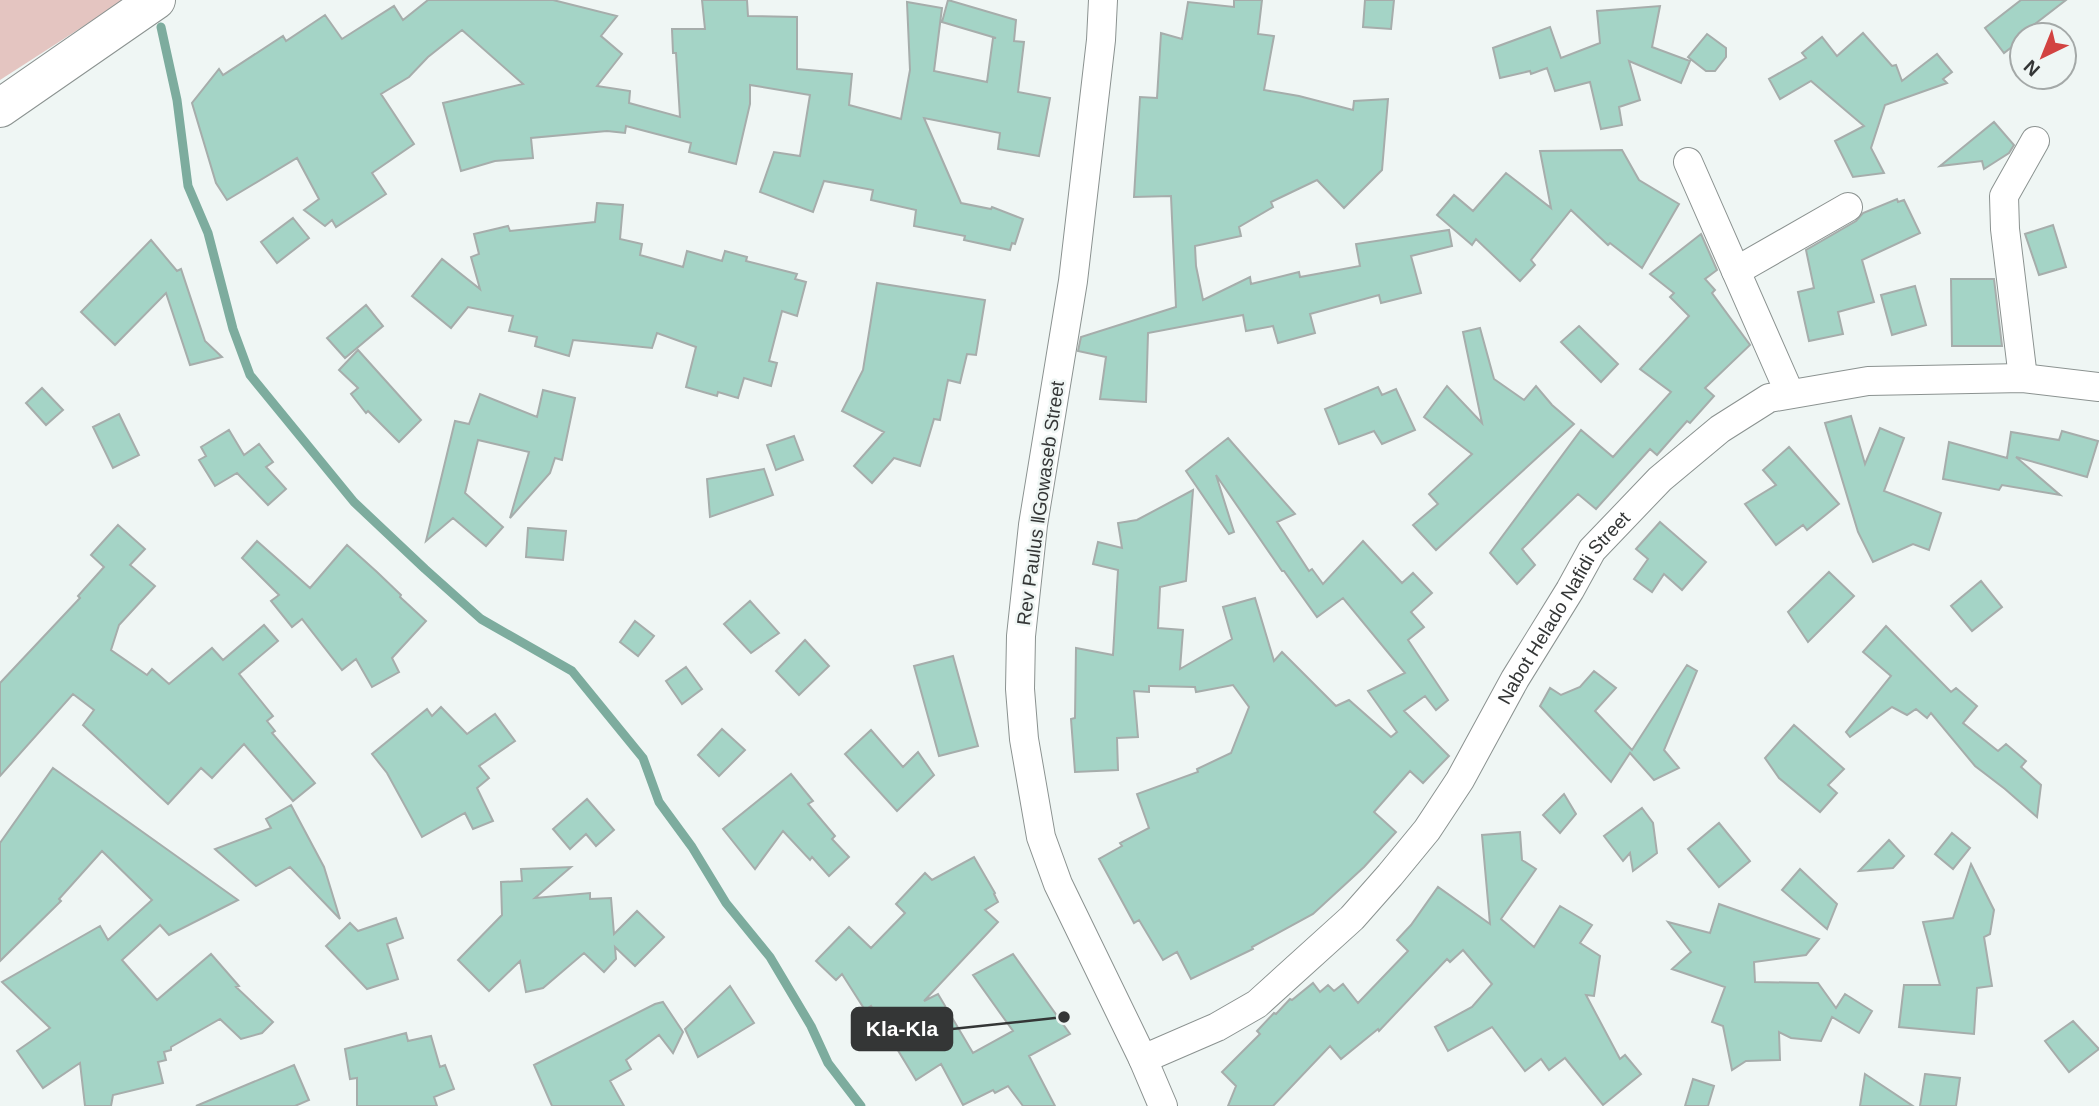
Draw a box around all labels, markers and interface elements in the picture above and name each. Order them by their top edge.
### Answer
north arrow [2008,21,2078,91]
text: N [2020,56,2044,80]
street label: Rev Paulus ǁGowaseb Street [1013,379,1068,627]
street label: Nabot Helado Nafidi Street [1494,507,1635,708]
callout: Kla-Kla [852,1008,952,1050]
text: Kla-Kla [866,1017,938,1040]

